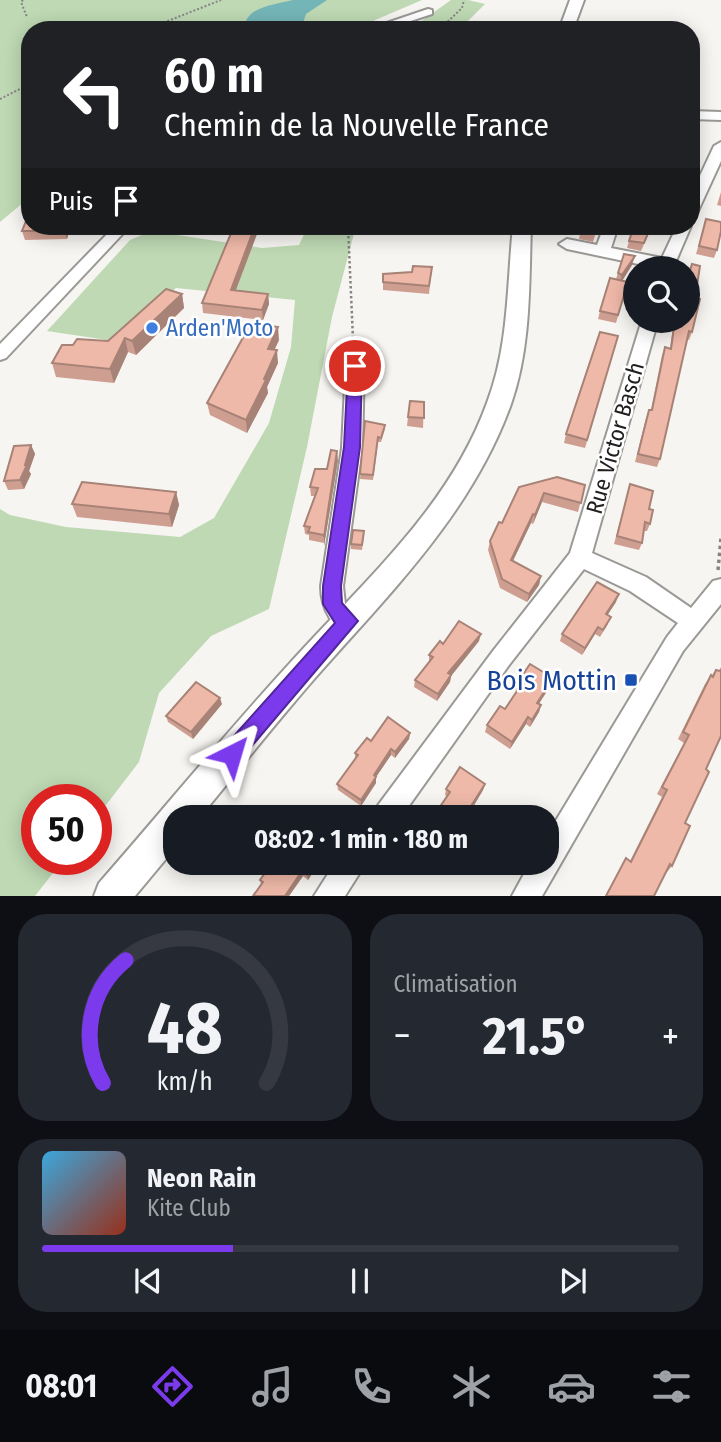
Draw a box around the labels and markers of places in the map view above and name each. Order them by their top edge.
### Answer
place label: Arden'Moto [166,314,273,342]
marker: Arden'Moto [144,320,160,336]
pin [325,336,385,396]
place label: Bois Mottin [487,664,617,697]
marker: Bois Mottin [623,672,639,688]

